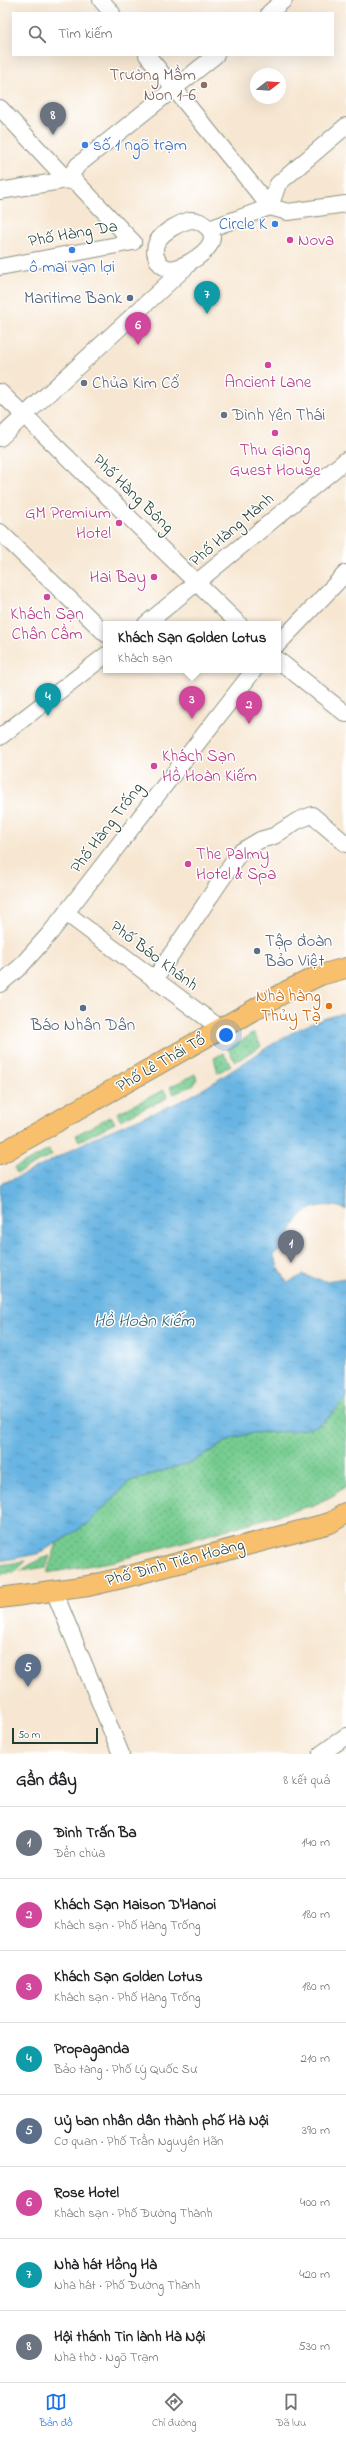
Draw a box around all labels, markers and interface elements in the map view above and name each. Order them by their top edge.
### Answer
search box [12,12,334,56]
icon: search [26,23,48,45]
text: Tìm kiếm [58,23,112,45]
place label: Trường Mầm Non 1-6 [110,63,197,108]
north arrow [250,68,286,104]
marker: Trường Mầm Non 1-6 [199,80,209,90]
pin: 8 [40,102,66,135]
place label: số 1 ngõ trạm [93,133,187,160]
marker: số 1 ngõ trạm [80,140,90,150]
place label: Circle K [219,212,268,237]
street label: Phố Hàng Da [26,214,120,256]
marker: Circle K [270,219,280,229]
place label: Nova [298,228,334,253]
marker: Nova [285,235,295,245]
marker: ô mai vạn lợi [67,245,77,255]
place label: ô mai vạn lợi [29,255,115,280]
pin: 7 [194,281,220,314]
place label: Maritime Bank [24,286,123,311]
marker: Maritime Bank [125,293,135,303]
pin: 6 [125,312,151,345]
marker: Ancient Lane [263,360,273,370]
place label: Ancient Lane [225,370,312,395]
place label: Chủa Kim Cổ [92,371,180,396]
marker: Chủa Kim Cổ [79,378,89,388]
place label: Đình Yên Thái [231,403,325,428]
marker: Đình Yên Thái [219,410,229,420]
marker: Thu Giang Guest House [270,428,280,438]
place label: Thu Giang Guest House [229,438,321,483]
street label: Phố Hàng Bông [85,449,179,541]
street label: Phố Hàng Mành [184,487,281,575]
place label: GM Premium Hotel [25,501,111,546]
marker: GM Premium Hotel [114,518,124,528]
place label: Hai Bay [90,565,146,591]
marker: Hai Bay [149,572,159,582]
marker: Khách Sạn Chân Cầm [42,592,52,602]
place label: Khách Sạn Chân Cầm [10,602,84,647]
popup [103,621,281,673]
text: Khách Sạn Golden Lotus [118,627,266,649]
text: Khách sạn [118,649,172,668]
pin: 4 [35,683,61,716]
pin: 3 [179,686,205,719]
pin: 2 [236,691,262,724]
place label: Khách Sạn Hồ Hoàn Kiếm [162,744,257,789]
marker: Khách Sạn Hồ Hoàn Kiếm [149,761,159,771]
street label: Phố Hàng Trống [64,777,151,880]
place label: The Palmy Hotel & Spa [196,842,277,887]
marker: The Palmy Hotel & Spa [183,859,193,869]
street label: Phố Báo Khánh [105,915,203,997]
place label: Tập đoàn Bảo Việt [264,929,332,974]
marker: Tập đoàn Bảo Việt [252,946,262,956]
place label: Nhà hàng Thủy Tạ [256,984,321,1030]
marker: Nhà hàng Thủy Tạ [324,1001,334,1011]
marker: Báo Nhân Dân [78,1003,88,1013]
place label: Báo Nhân Dân [30,1013,135,1038]
your location [216,1025,236,1045]
street label: Phố Lê Thái Tổ [112,1027,211,1099]
pin: 1 [278,1230,304,1263]
water label: Hồ Hoàn Kiếm [94,1309,195,1335]
street label: Phố Đinh Tiên Hoàng [103,1532,248,1595]
pin: 5 [15,1654,41,1687]
scale bar [12,1726,98,1745]
text: 50 m [18,1727,40,1743]
text: Gần đây [16,1768,77,1793]
text: 8 kết quả [283,1771,330,1790]
text: Đình Trấn Ba [54,1822,137,1844]
text: 1 [27,1833,31,1852]
text: 140 m [302,1833,330,1852]
text: Đền chùa [54,1844,105,1863]
text: Khách Sạn Maison D'Hanoi [54,1894,216,1916]
text: 2 [26,1905,32,1924]
text: 180 m [302,1905,330,1924]
text: Khách sạn · Phố Hàng Trống [54,1916,201,1935]
text: Khách Sạn Golden Lotus [54,1966,203,1988]
text: 3 [26,1977,32,1996]
text: 180 m [302,1977,330,1996]
text: Khách sạn · Phố Hàng Trống [54,1988,201,2007]
text: Propaganda [54,2038,129,2060]
text: 4 [26,2049,32,2068]
text: 210 m [300,2049,330,2068]
text: Bảo tàng · Phố Lý Quốc Sư [54,2060,197,2079]
text: Uỷ ban nhân dân thành phố Hà Nội [54,2110,269,2132]
text: 5 [25,2121,33,2140]
text: 390 m [302,2121,330,2140]
text: Cơ quan · Phố Trần Nguyên Hãn [54,2132,223,2151]
text: Rose Hotel [54,2182,119,2204]
text: 6 [26,2193,32,2212]
text: 400 m [300,2193,330,2212]
text: Khách sạn · Phố Đường Thành [54,2204,213,2223]
text: Nhà hát Hồng Hà [54,2254,157,2276]
text: 7 [26,2265,32,2284]
text: 420 m [299,2265,330,2284]
text: Nhà hát · Phố Đường Thành [54,2276,200,2295]
text: Hội thánh Tin lành Hà Nội [54,2326,206,2348]
text: 8 [27,2337,31,2356]
text: 530 m [298,2337,330,2356]
text: Nhà thờ · Ngõ Trạm [54,2348,159,2367]
tab: Bản đồ [40,2391,73,2431]
tab: Chỉ đường [152,2391,196,2431]
tab: Đã lưu [276,2391,306,2431]

